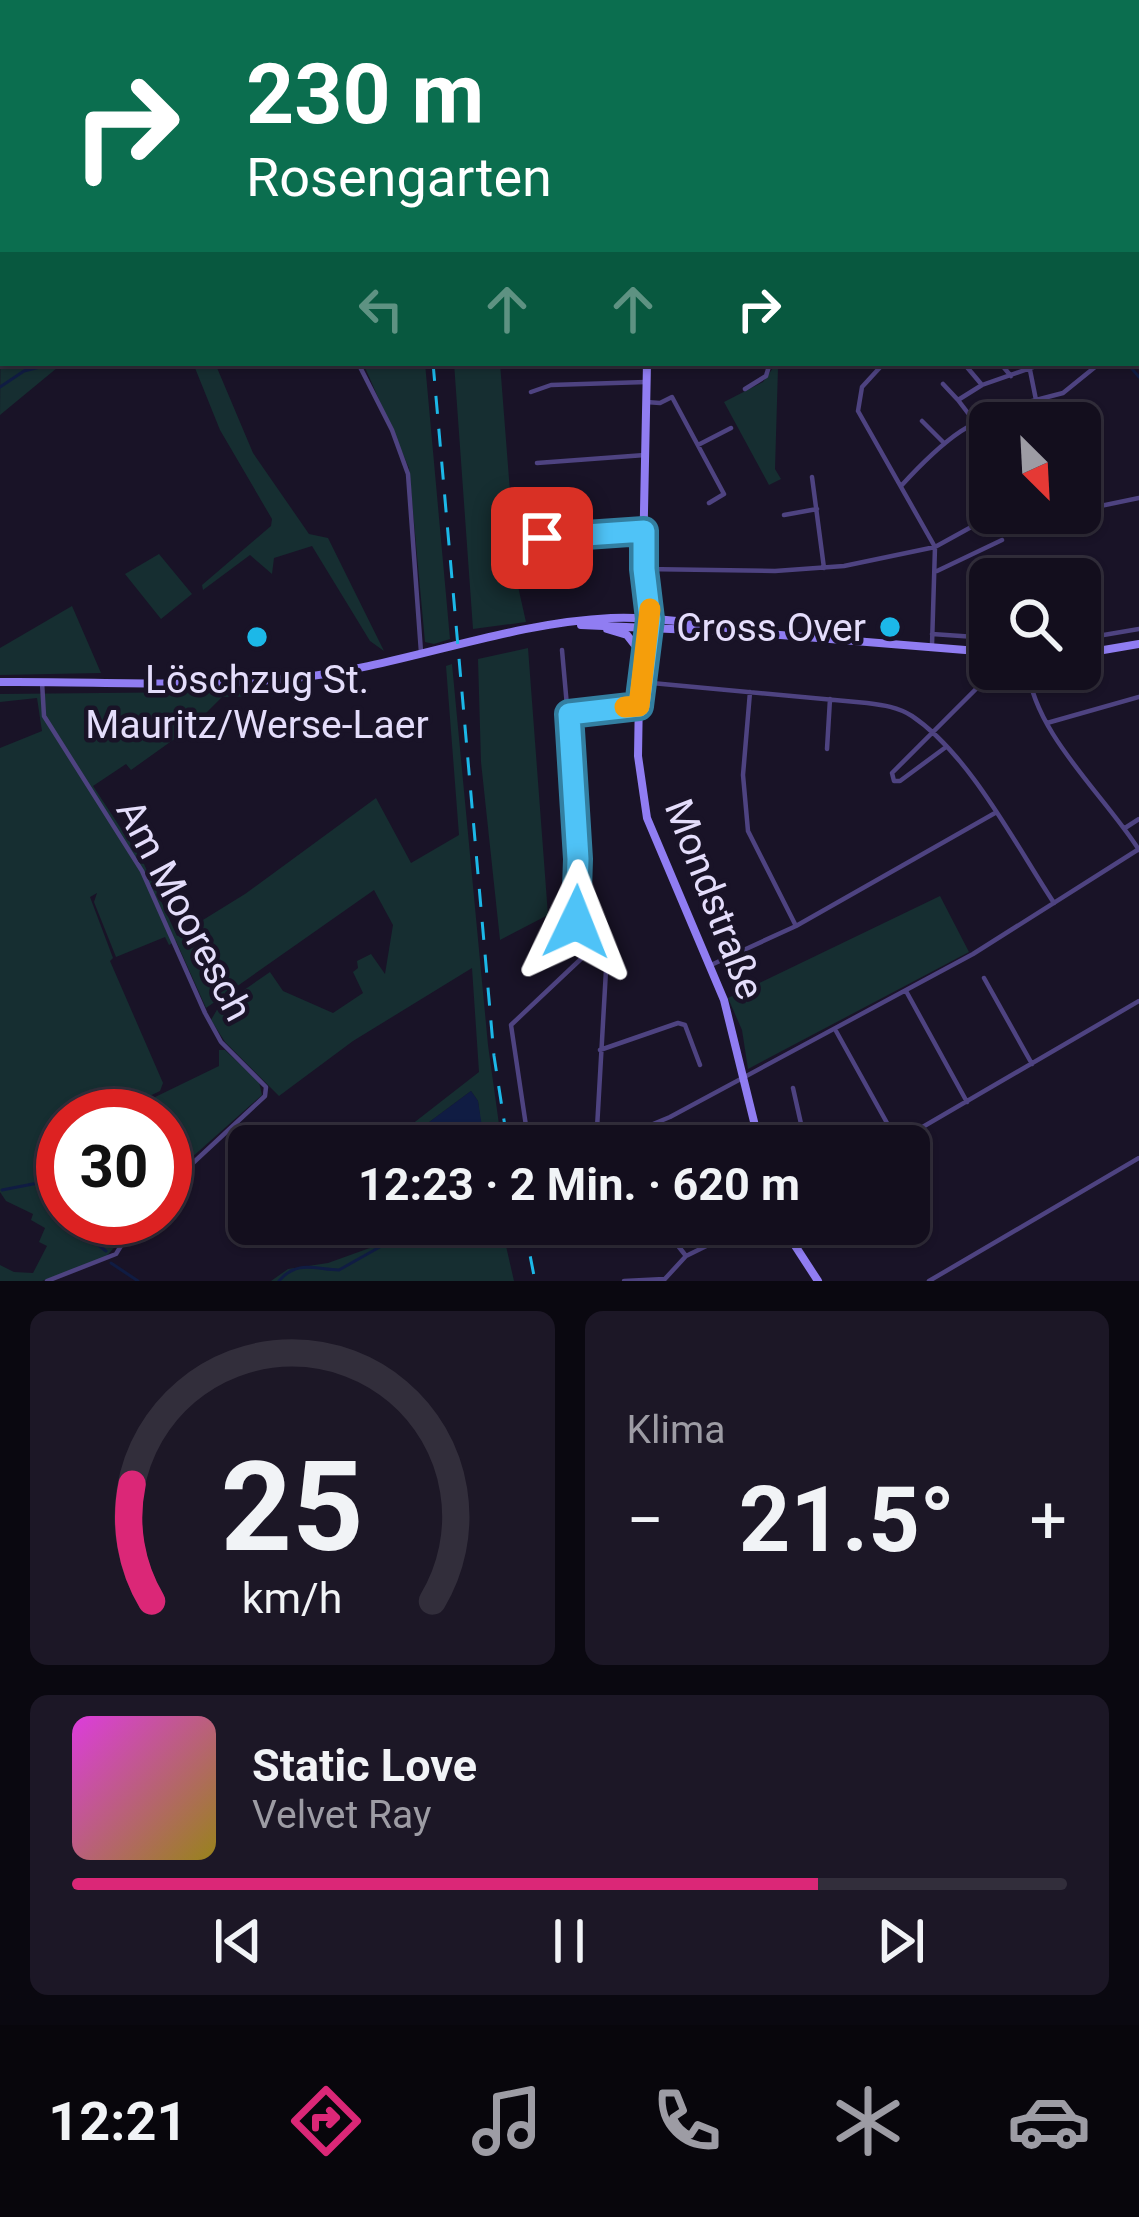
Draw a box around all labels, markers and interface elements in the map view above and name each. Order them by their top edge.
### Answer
text: 230 m [246,45,484,144]
icon: right [48,48,204,204]
text: Rosengarten [246,146,552,209]
icon: left [348,276,414,342]
icon: ahead [474,276,540,342]
icon: ahead [600,276,666,342]
icon: right [726,276,792,342]
north arrow [969,402,1101,534]
map controls [969,402,1101,690]
pin [491,487,593,589]
icon: arrive [509,505,575,571]
button: search [969,558,1101,690]
place label: Cross Over [676,605,866,651]
marker: Cross Over [877,614,903,640]
marker: Löschzug St. Mauritz/Werse-Laer [244,624,270,650]
place label: Löschzug St. Mauritz/Werse-Laer [85,657,429,748]
street label: Am Mooresch [107,792,262,1029]
street label: Mondstraße [655,793,773,1006]
position arrow [513,859,639,985]
speed limit sign: 30 [36,1089,192,1245]
text: 12:23 · 2 Min. · 620 m [358,1158,800,1211]
text: Klima [627,1407,725,1453]
text: 25 [221,1434,364,1580]
text: 21.5° [739,1468,955,1573]
text: − [627,1482,664,1559]
text: + [1030,1482,1067,1559]
text: km/h [242,1573,343,1623]
text: Static Love [252,1739,477,1792]
text: Velvet Ray [252,1792,431,1838]
icon: previous [205,1908,271,1974]
icon: pause [536,1908,602,1974]
icon: next [868,1908,934,1974]
icon: directions [284,2079,368,2163]
icon: music [465,2079,549,2163]
icon: phone [645,2079,729,2163]
icon: climate [826,2079,910,2163]
icon: car [1007,2079,1091,2163]
text: 12:21 [48,2090,187,2153]

